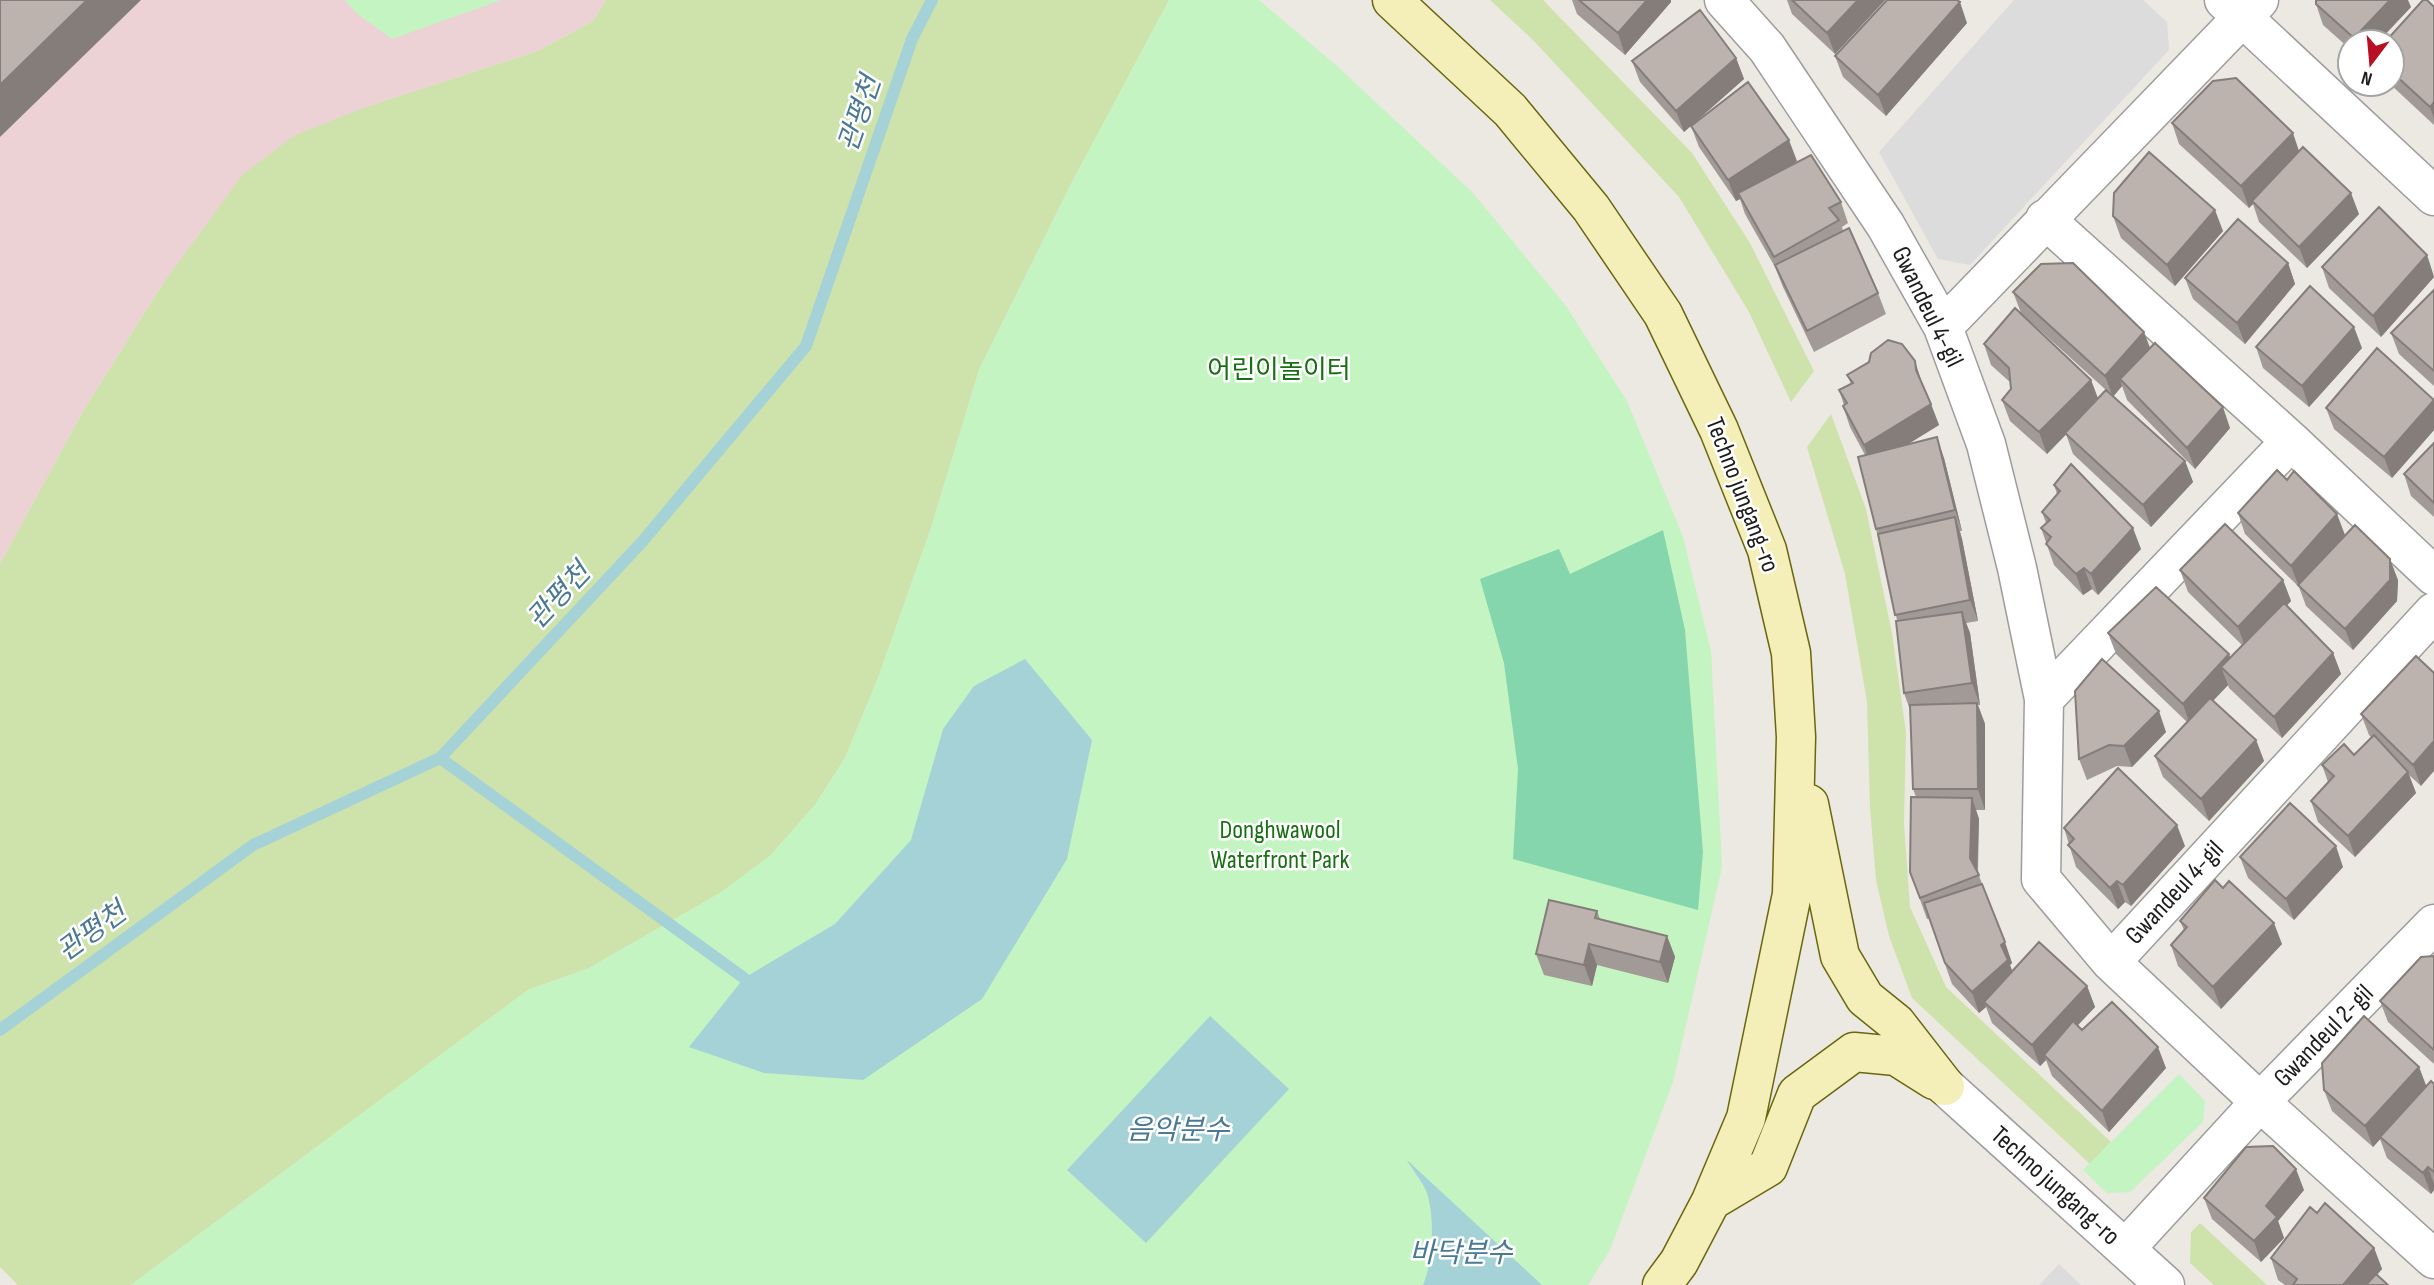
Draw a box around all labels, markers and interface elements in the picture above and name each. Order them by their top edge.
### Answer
north arrow [2336,28,2406,98]
text: N [2359,65,2375,90]
water label: 관평천 [832,69,889,156]
street label: Gwandeul 4-gil [1885,242,1969,372]
park label: 어린이놀이터 [1207,355,1351,386]
street label: Techno jungang-ro [1698,413,1786,577]
water label: 관평천 [521,554,600,636]
park label: Donghwawool Waterfront Park [1211,815,1350,876]
street label: Gwandeul 4-gil [2119,835,2231,951]
water label: 관평천 [51,894,136,968]
street label: Gwandeul 2-gil [2268,978,2380,1094]
water label: 음악분수 [1126,1114,1231,1147]
street label: Techno jungang-ro [1984,1120,2126,1252]
water label: 바닥분수 [1409,1237,1514,1270]

